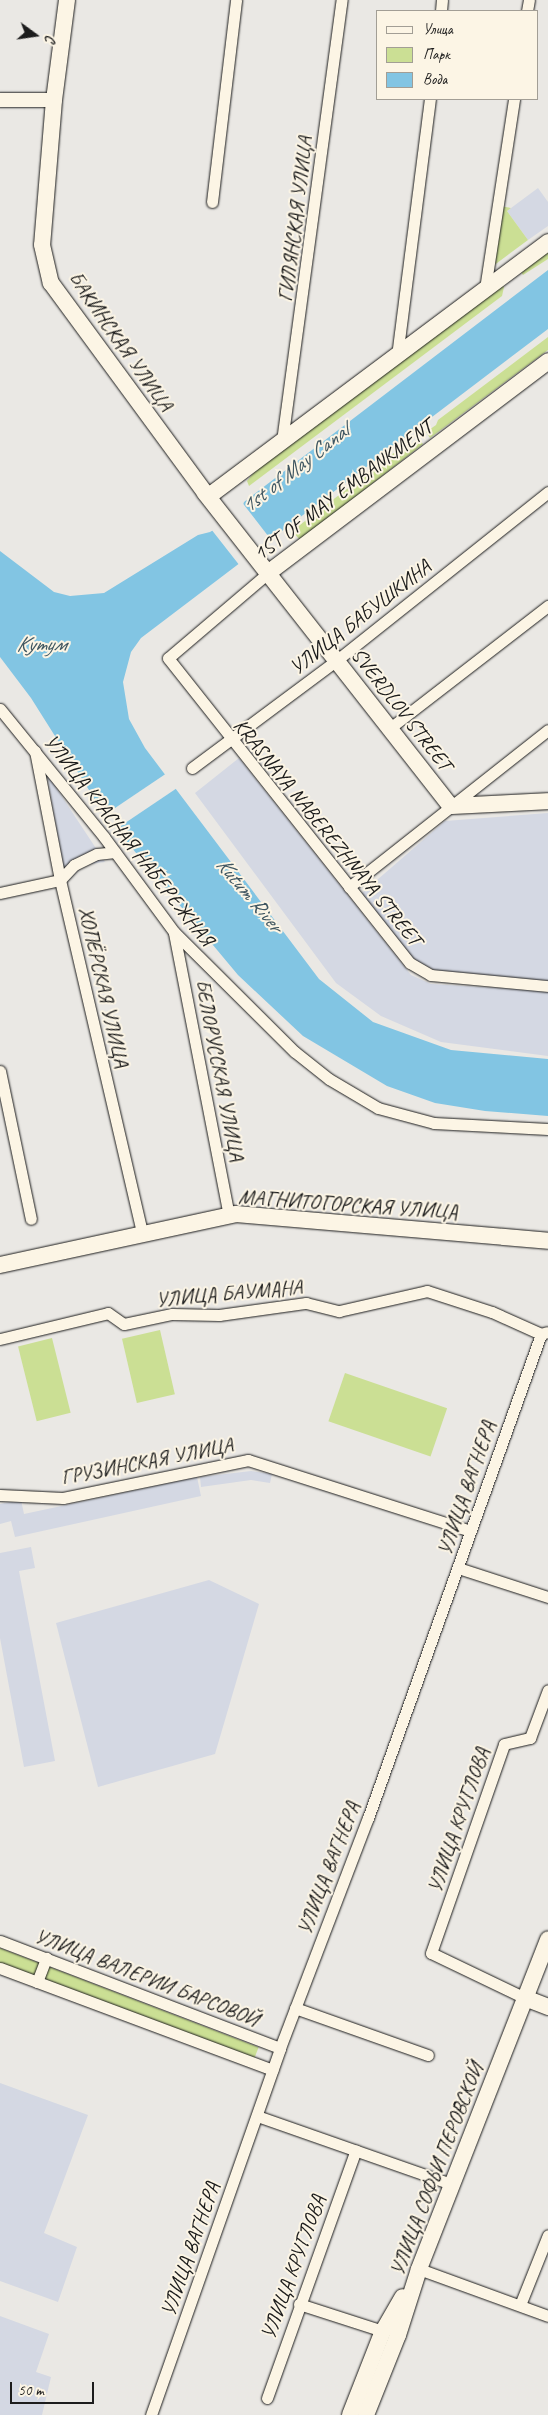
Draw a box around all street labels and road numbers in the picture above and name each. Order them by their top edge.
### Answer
street label: ГИЛЯНСКАЯ УЛИЦА [272,135,318,303]
street label: БАКИНСКАЯ УЛИЦА [63,266,179,416]
street label: 1ST OF MAY EMBANKMENT [249,415,437,565]
street label: УЛИЦА БАБУШКИНА [284,554,436,680]
street label: SVERDLOV STREET [346,642,458,776]
street label: KRASNAYA NABEREZHNAYA STREET [229,713,427,951]
street label: УЛИЦА КРАСНАЯ НАБЕРЕЖНАЯ [38,729,220,951]
street label: ХОПЁРСКАЯ УЛИЦА [73,905,135,1069]
street label: БЕЛОРУССКАЯ УЛИЦА [190,978,250,1162]
street label: МАГНИТОГОРСКАЯ УЛИЦА [238,1184,458,1224]
street label: УЛИЦА БАУМАНА [155,1274,303,1312]
street label: УЛИЦА ВАГНЕРА [431,1417,501,1559]
street label: ГРУЗИНСКАЯ УЛИЦА [59,1432,235,1490]
street label: УЛИЦА КРУГЛОВА [422,1745,494,1895]
street label: УЛИЦА ВАГНЕРА [291,1797,365,1939]
street label: УЛИЦА ВАЛЕРИИ БАРСОВОЙ [32,1923,262,2031]
street label: УЛИЦА СОФЬИ ПЕРОВСКОЙ [383,2058,489,2280]
street label: УЛИЦА ВАГНЕРА [155,2178,225,2320]
street label: УЛИЦА КРУГЛОВА [255,2192,331,2342]

